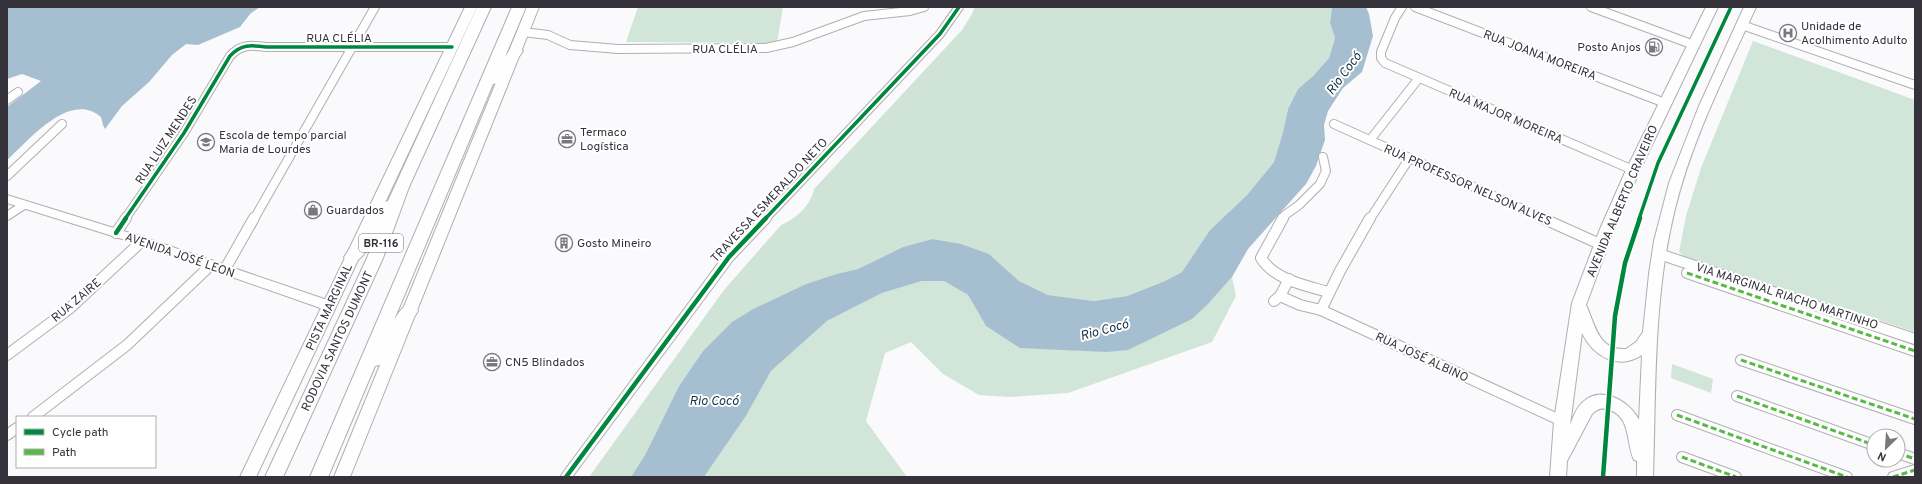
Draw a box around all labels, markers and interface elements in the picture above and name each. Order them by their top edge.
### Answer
place label: Unidade de Acolhimento Adulto [1801,19,1908,49]
hospital icon: Unidade de Acolhimento Adulto [1778,23,1798,43]
street label: RUA JOANA MOREIRA [1481,27,1599,85]
street label: RUA CLÉLIA [306,31,372,47]
fuel station icon: Posto Anjos [1644,37,1664,57]
place label: Posto Anjos [1577,40,1641,56]
street label: RUA CLÉLIA [692,42,758,58]
water label: Rio Cocó [1323,49,1366,99]
street label: RUA MAJOR MOREIRA [1446,86,1565,148]
street label: RUA LUIZ MENDES [132,93,201,188]
street label: AVENIDA ALBERTO CRAVEIRO [1584,123,1662,280]
place label: Termaco Logística [580,125,628,155]
place label: Escola de tempo parcial Maria de Lourdes [219,128,347,158]
office icon: Termaco Logística [557,129,577,149]
school or university icon: Escola de tempo parcial Maria de Lourdes [196,132,216,152]
street label: TRAVESSA ESMERALDO NETO [708,135,832,266]
street label: RUA PROFESSOR NELSON ALVES [1381,142,1554,230]
shop icon: Guardados [303,200,323,220]
place label: Guardados [326,203,384,219]
street label: AVENIDA JOSÉ LEON [123,230,237,282]
building icon: Gosto Mineiro [554,233,574,253]
road number: BR-116 [359,234,403,252]
place label: Gosto Mineiro [577,236,652,252]
street label: VIA MARGINAL RIACHO MARTINHO [1693,260,1880,334]
street label: PISTA MARGINAL [303,261,357,353]
street label: RODOVIA SANTOS DUMONT [298,269,378,414]
street label: RUA ZAIRE [48,275,105,326]
water label: Rio Cocó [1079,317,1131,345]
street label: RUA JOSÉ ALBINO [1372,329,1471,387]
office icon: CN5 Blindados [482,352,502,372]
place label: CN5 Blindados [505,355,585,371]
water label: Rio Cocó [689,394,740,410]
legend [16,416,156,468]
text: Cycle path [52,425,109,441]
north arrow [1866,428,1906,468]
text: Path [52,445,77,461]
text: N [1876,448,1889,464]

